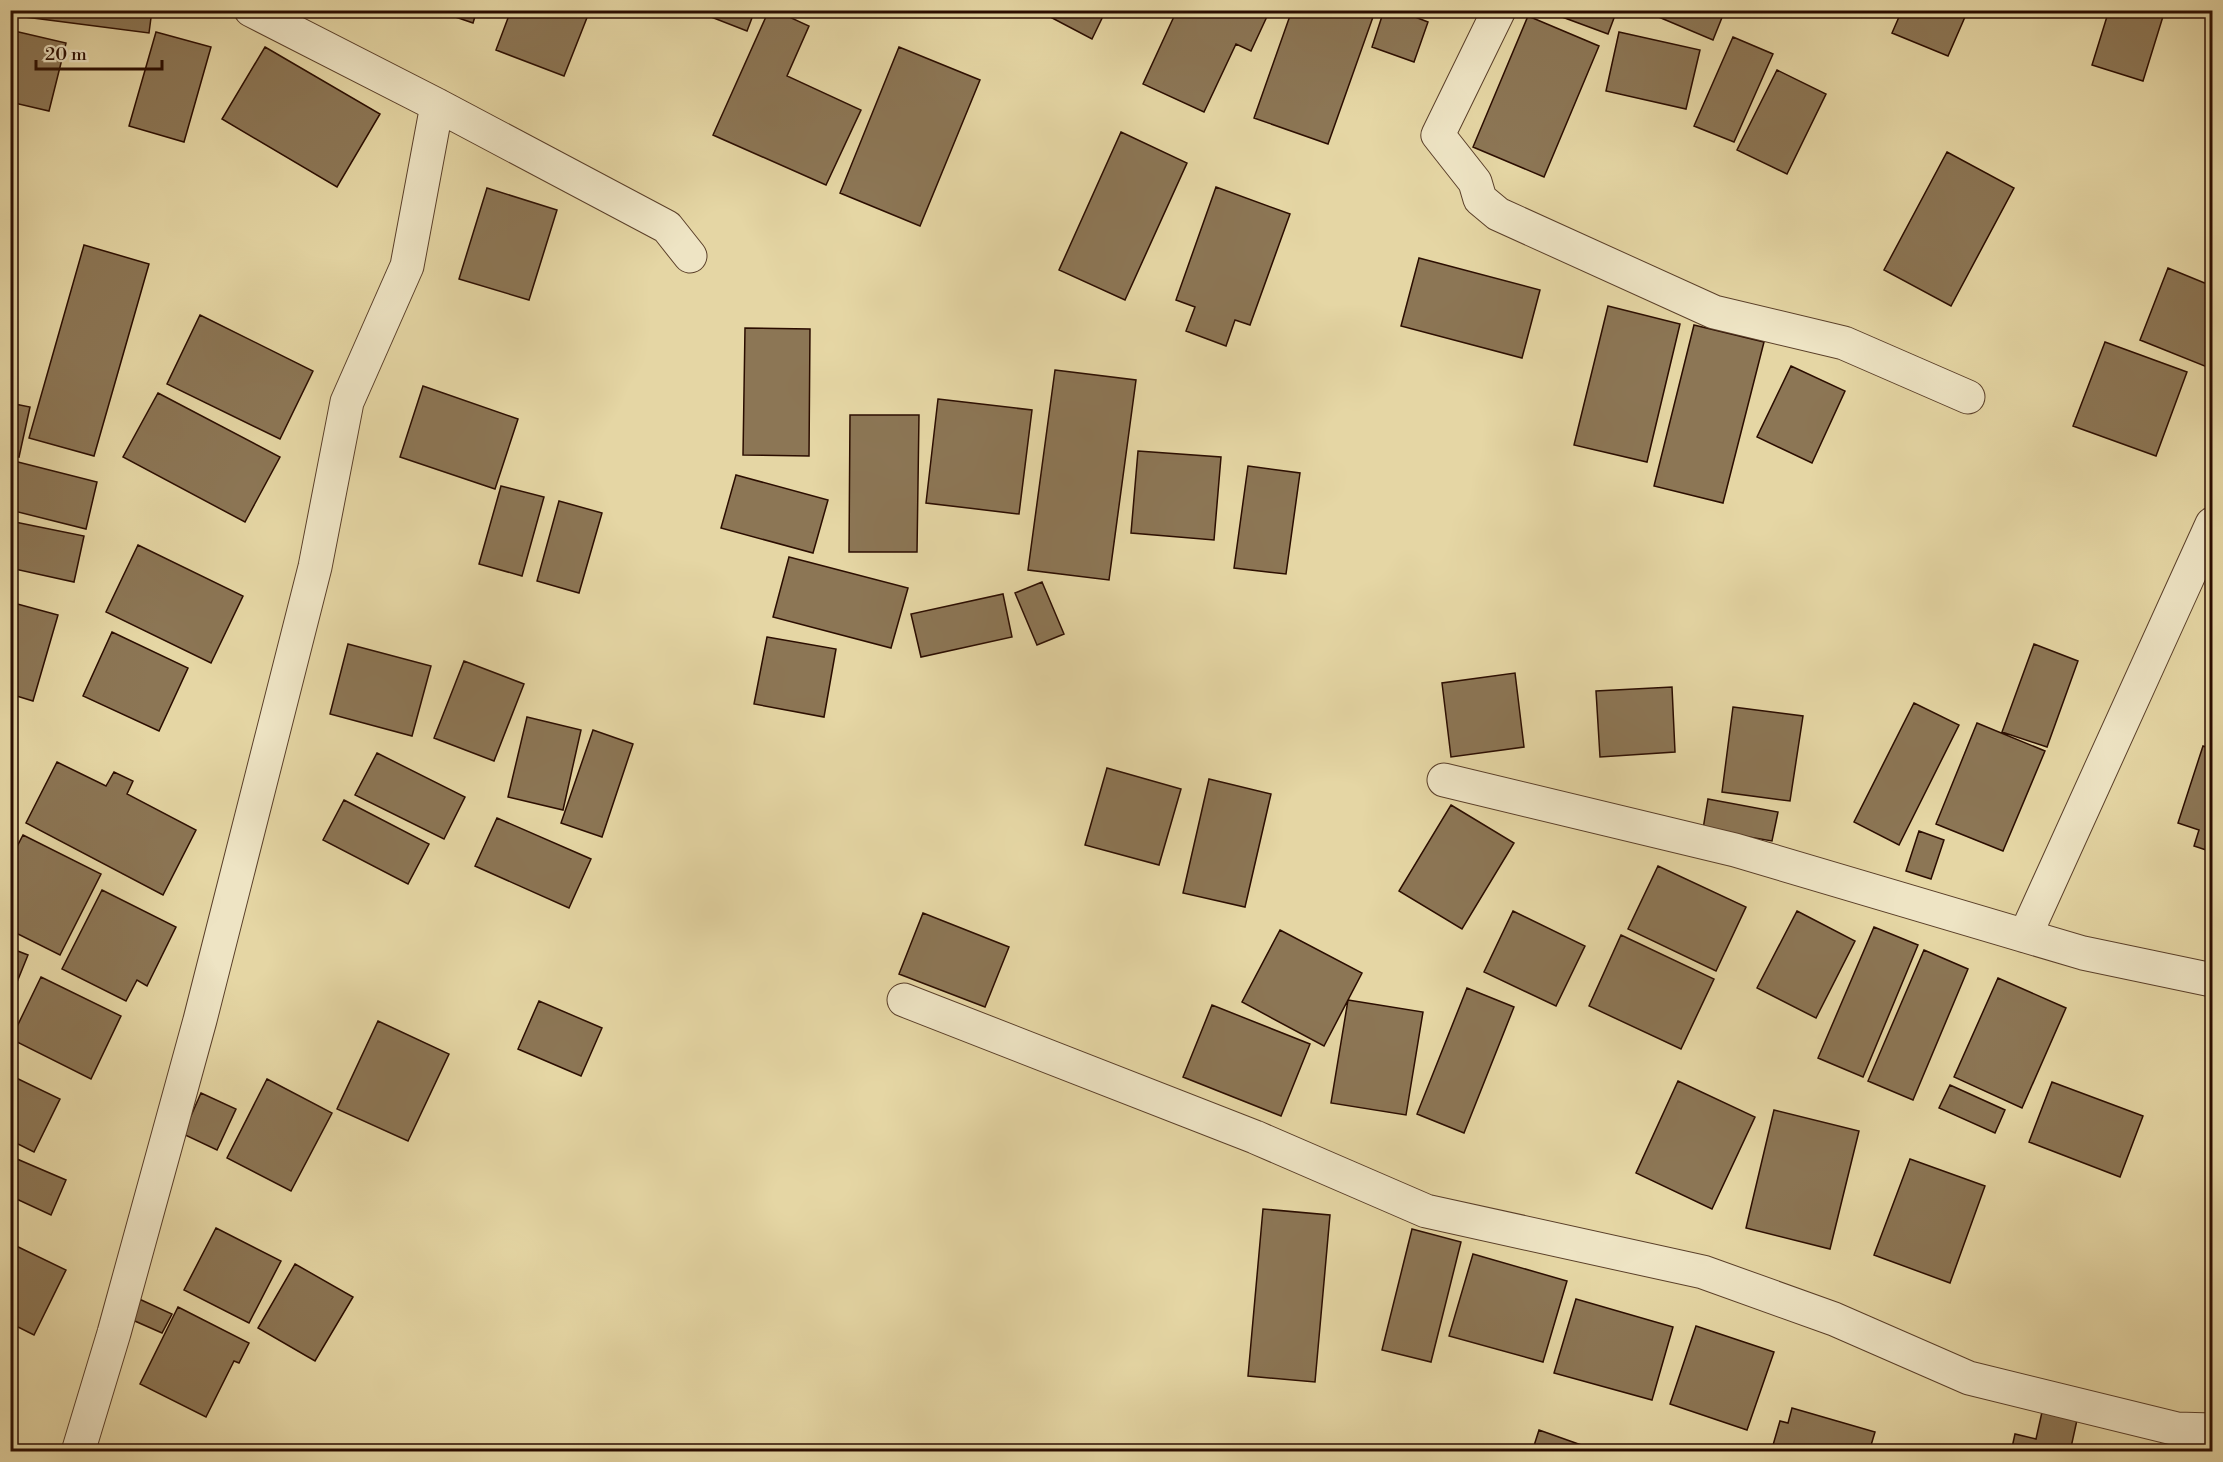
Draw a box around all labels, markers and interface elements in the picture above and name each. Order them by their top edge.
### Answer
scale bar [36,33,162,71]
text: 20 m [45,43,87,66]

